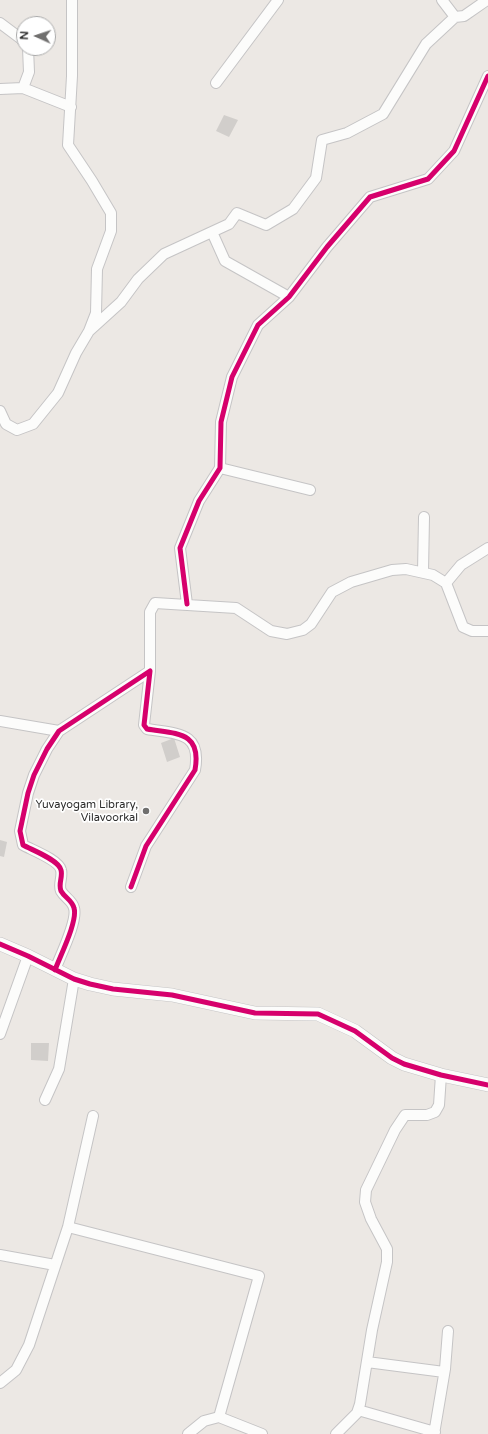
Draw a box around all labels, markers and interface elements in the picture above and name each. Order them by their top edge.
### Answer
north arrow [16,16,56,56]
text: N [18,31,31,40]
place label: Yuvayogam Library, Vilavoorkal [36,798,138,824]
marker: Yuvayogam Library, Vilavoorkal [141,806,151,816]

